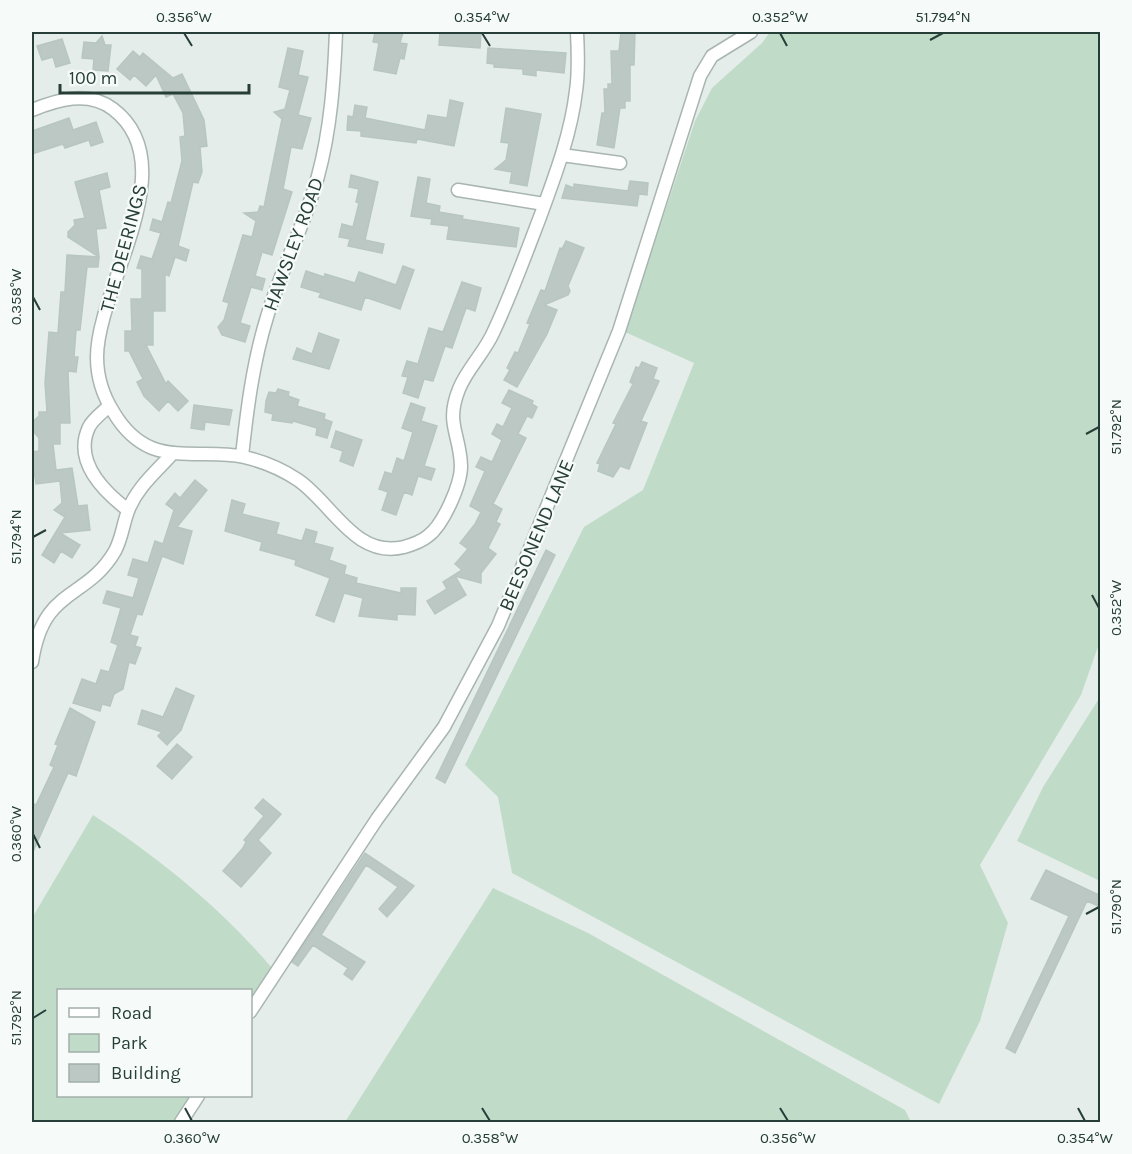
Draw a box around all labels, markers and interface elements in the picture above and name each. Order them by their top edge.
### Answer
text: 0.356°W [156,8,213,26]
text: 0.354°W [454,8,510,26]
text: 0.352°W [752,8,809,26]
text: 51.794°N [915,8,971,26]
scale bar [60,57,249,95]
text: 100 m [69,67,117,89]
street label: HAWSLEY ROAD [259,174,328,314]
street label: THE DEERINGS [95,182,152,315]
text: 0.358°W [7,268,25,325]
text: 51.792°N [1107,399,1125,455]
street label: BEESONEND LANE [494,456,579,614]
text: 51.794°N [7,509,25,565]
text: 0.352°W [1107,579,1125,636]
text: 0.360°W [7,805,25,862]
text: 51.790°N [1107,879,1125,935]
legend [57,989,252,1097]
text: 51.792°N [7,990,25,1046]
text: Road [111,1002,152,1024]
text: Park [111,1032,148,1054]
text: Building [111,1062,181,1084]
text: 0.360°W [164,1129,221,1147]
text: 0.358°W [462,1129,519,1147]
text: 0.356°W [760,1129,817,1147]
text: 0.354°W [1057,1129,1113,1147]

